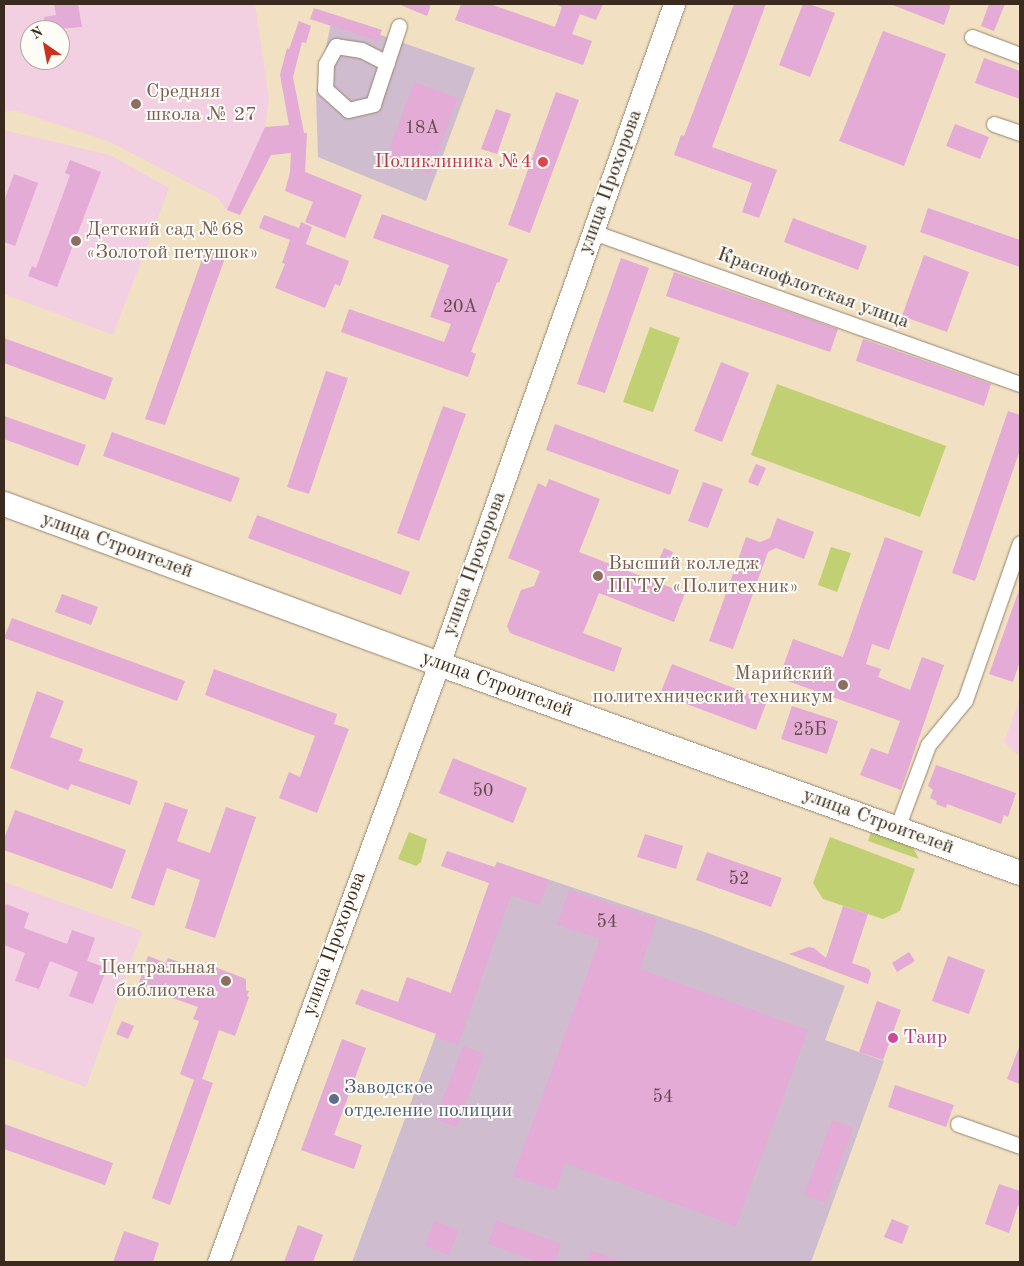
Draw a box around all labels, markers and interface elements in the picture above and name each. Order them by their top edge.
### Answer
north arrow [20,20,70,70]
text: N [29,24,46,42]
place label: Средняя школа № 27 [146,80,257,127]
marker: Средняя школа № 27 [130,98,142,110]
street label: улица Прохорова [574,107,648,257]
house number: 18А [405,117,439,139]
place label: Поликлиника №4 [374,150,532,174]
marker: Поликлиника №4 [536,155,550,169]
place label: Детский сад №68 «Золотой петушок» [86,218,259,265]
marker: Детский сад №68 «Золотой петушок» [70,235,82,247]
street label: Краснофлотская улица [714,243,912,335]
house number: 20А [443,296,477,318]
street label: улица Прохорова [438,489,512,639]
street label: улица Строителей [38,507,196,585]
place label: Высший колледж ПГТУ «Политехник» [608,552,799,599]
marker: Высший колледж ПГТУ «Политехник» [592,570,604,582]
street label: улица Строителей [418,646,576,724]
place label: Марийский политехнический техникум [593,662,833,709]
marker: Марийский политехнический техникум [837,679,849,691]
house number: 25Б [793,719,827,741]
house number: 50 [473,780,493,802]
street label: улица Строителей [799,783,957,861]
house number: 52 [729,868,749,890]
street label: улица Прохорова [298,869,372,1019]
house number: 54 [597,911,617,933]
place label: Центральная библиотека [101,957,216,1004]
marker: Центральная библиотека [220,975,232,987]
place label: Таир [903,1026,947,1050]
marker: Таир [887,1032,899,1044]
place label: Заводское отделение полиции [344,1076,512,1123]
house number: 54 [653,1086,673,1108]
marker: Заводское отделение полиции [328,1093,340,1105]

